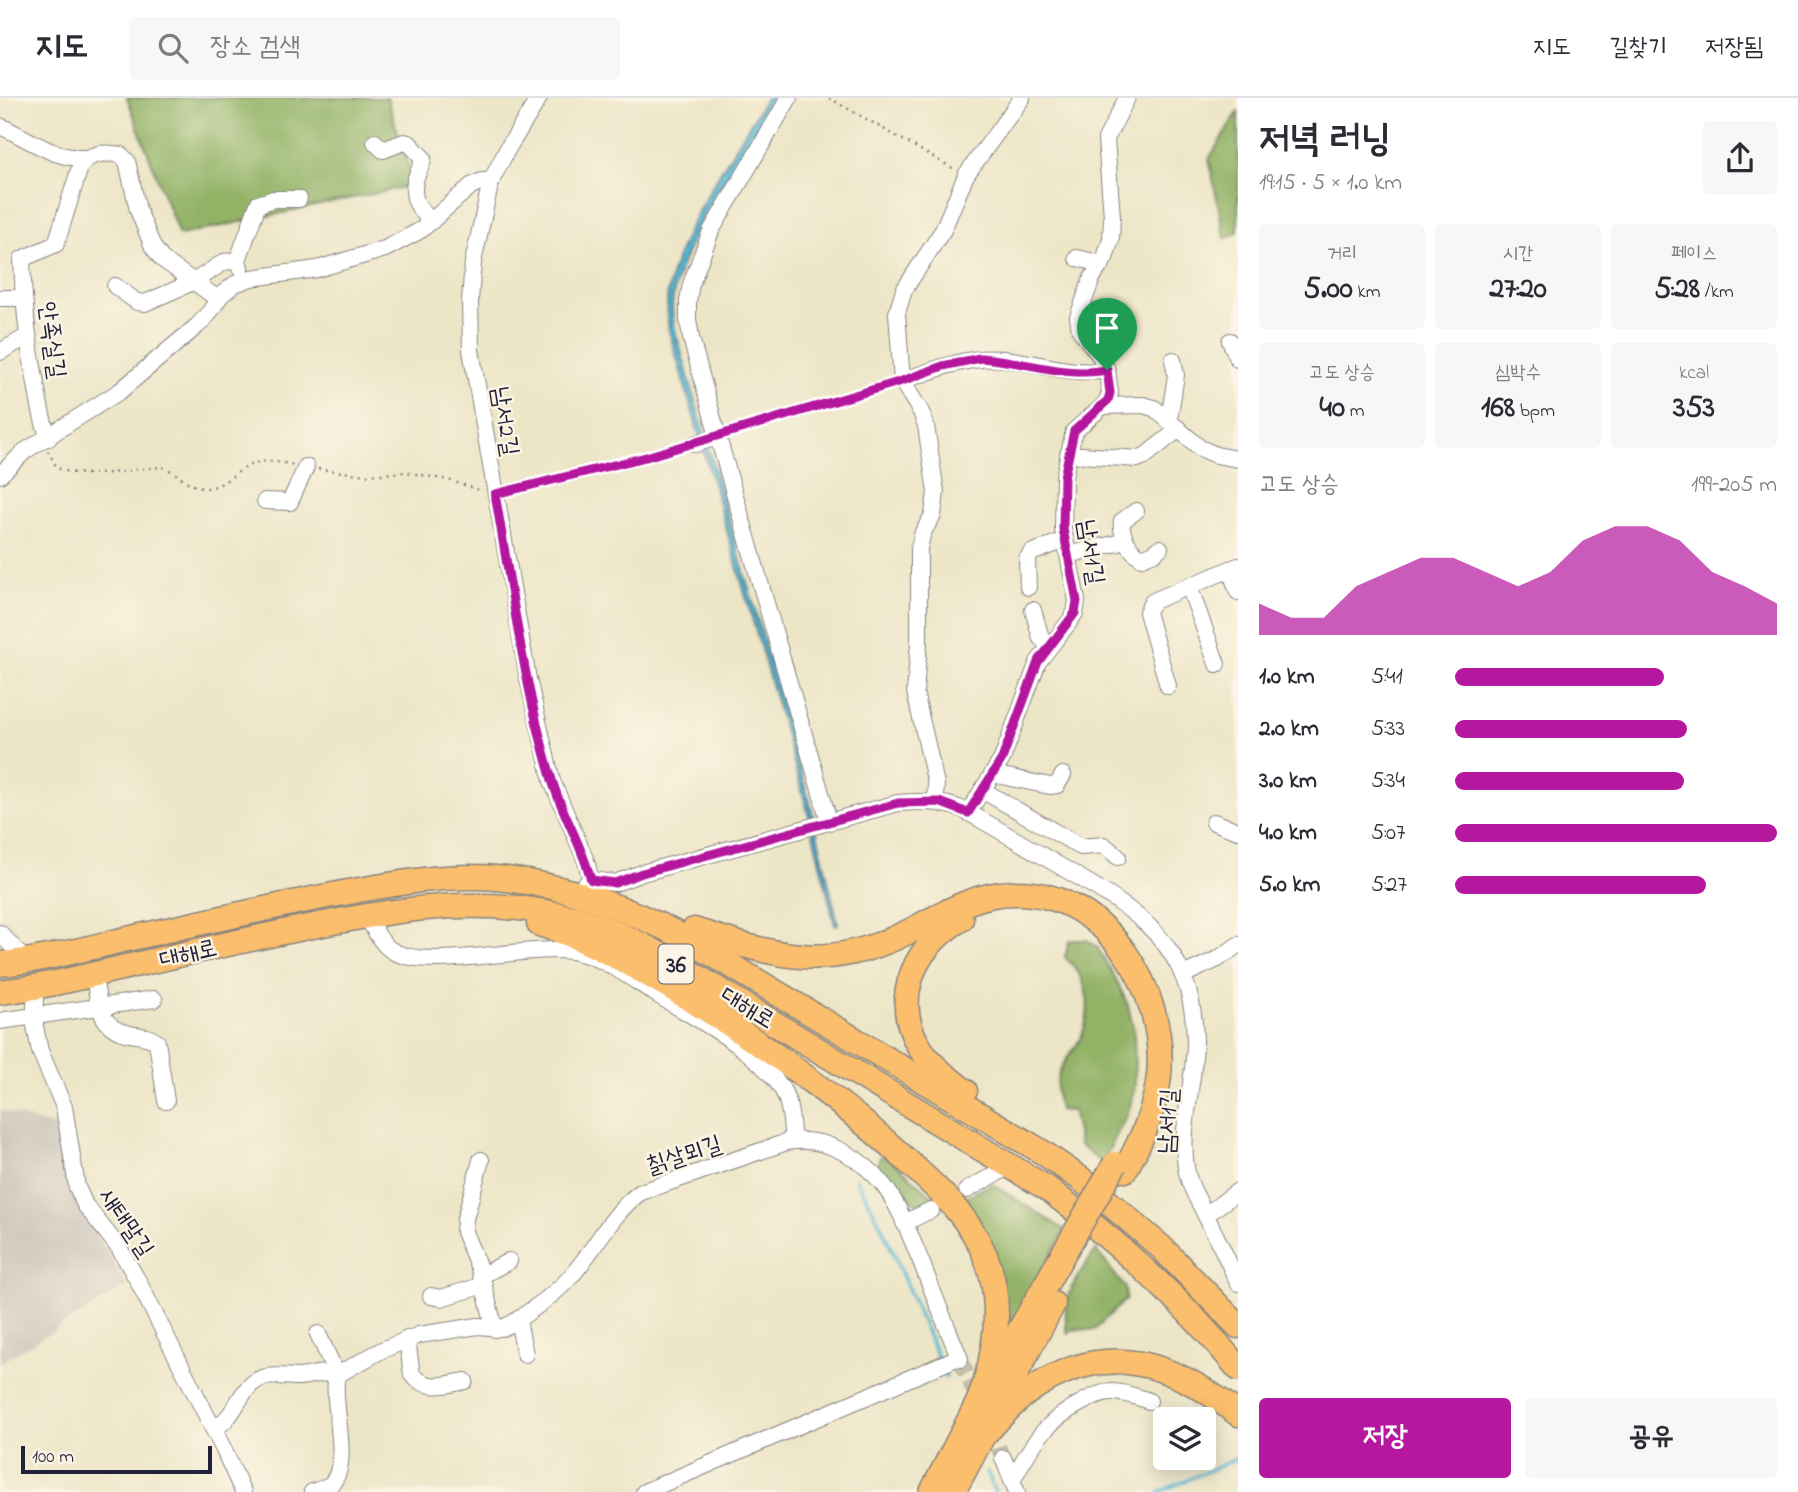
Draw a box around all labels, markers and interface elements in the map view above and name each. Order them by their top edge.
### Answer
search box [130,17,620,80]
text: 지도 [35,24,88,72]
icon: search [154,29,192,67]
text: 장소 검색 [210,29,300,67]
text: 지도 [1533,31,1571,66]
text: 길찾기 [1609,31,1667,66]
text: 저장됨 [1705,31,1763,66]
text: 저녁 러닝 [1259,113,1391,169]
button: share [1703,121,1777,195]
text: 19:15 · 5 × 1.0 km [1259,167,1402,200]
text: 거리 [1327,241,1357,268]
text: 시간 [1503,241,1533,268]
text: 페이스 [1671,241,1717,268]
text: 5.00 [1303,268,1353,312]
text: 27:20 [1489,268,1547,312]
text: 5:28 [1654,268,1700,312]
text: km [1353,279,1381,306]
text: /km [1700,279,1734,306]
pin [1077,298,1137,370]
street label: 안족실길 [28,300,73,381]
icon: arrive [1088,309,1126,347]
text: 고도 상승 [1309,360,1375,387]
text: 심박수 [1495,360,1541,387]
text: kcal [1679,360,1709,387]
street label: 남서2길 [481,384,526,459]
text: 40 [1320,387,1345,431]
text: 168 [1481,387,1515,431]
text: 353 [1673,387,1715,431]
text: m [1345,398,1364,425]
text: bpm [1515,398,1555,425]
text: 고도 상승 [1259,469,1339,502]
text: 199–205 m [1691,469,1777,502]
street label: 남서1길 [1067,517,1112,588]
text: 1.0 km [1259,661,1315,694]
text: 5:41 [1371,661,1403,694]
text: 2.0 km [1259,713,1319,746]
text: 5:33 [1371,713,1405,746]
text: 3.0 km [1259,765,1317,798]
text: 5:34 [1371,765,1405,798]
text: 4.0 km [1259,817,1317,850]
text: 5:07 [1371,817,1406,850]
text: 5.0 km [1259,869,1320,902]
text: 5:27 [1371,869,1407,902]
street label: 대해로 [156,932,221,979]
road number: 36 [658,944,694,984]
street label: 대해로 [713,979,781,1039]
street label: 남서1길 [1150,1087,1189,1155]
street label: 칡살뫼길 [643,1128,727,1185]
street label: 새태말길 [89,1182,161,1265]
button: 저장 [1259,1398,1511,1478]
button: 공유 [1525,1398,1777,1478]
map controls [1153,1407,1216,1470]
button: layers [1153,1407,1216,1470]
scale bar [21,1443,212,1475]
text: 100 m [32,1444,74,1471]

